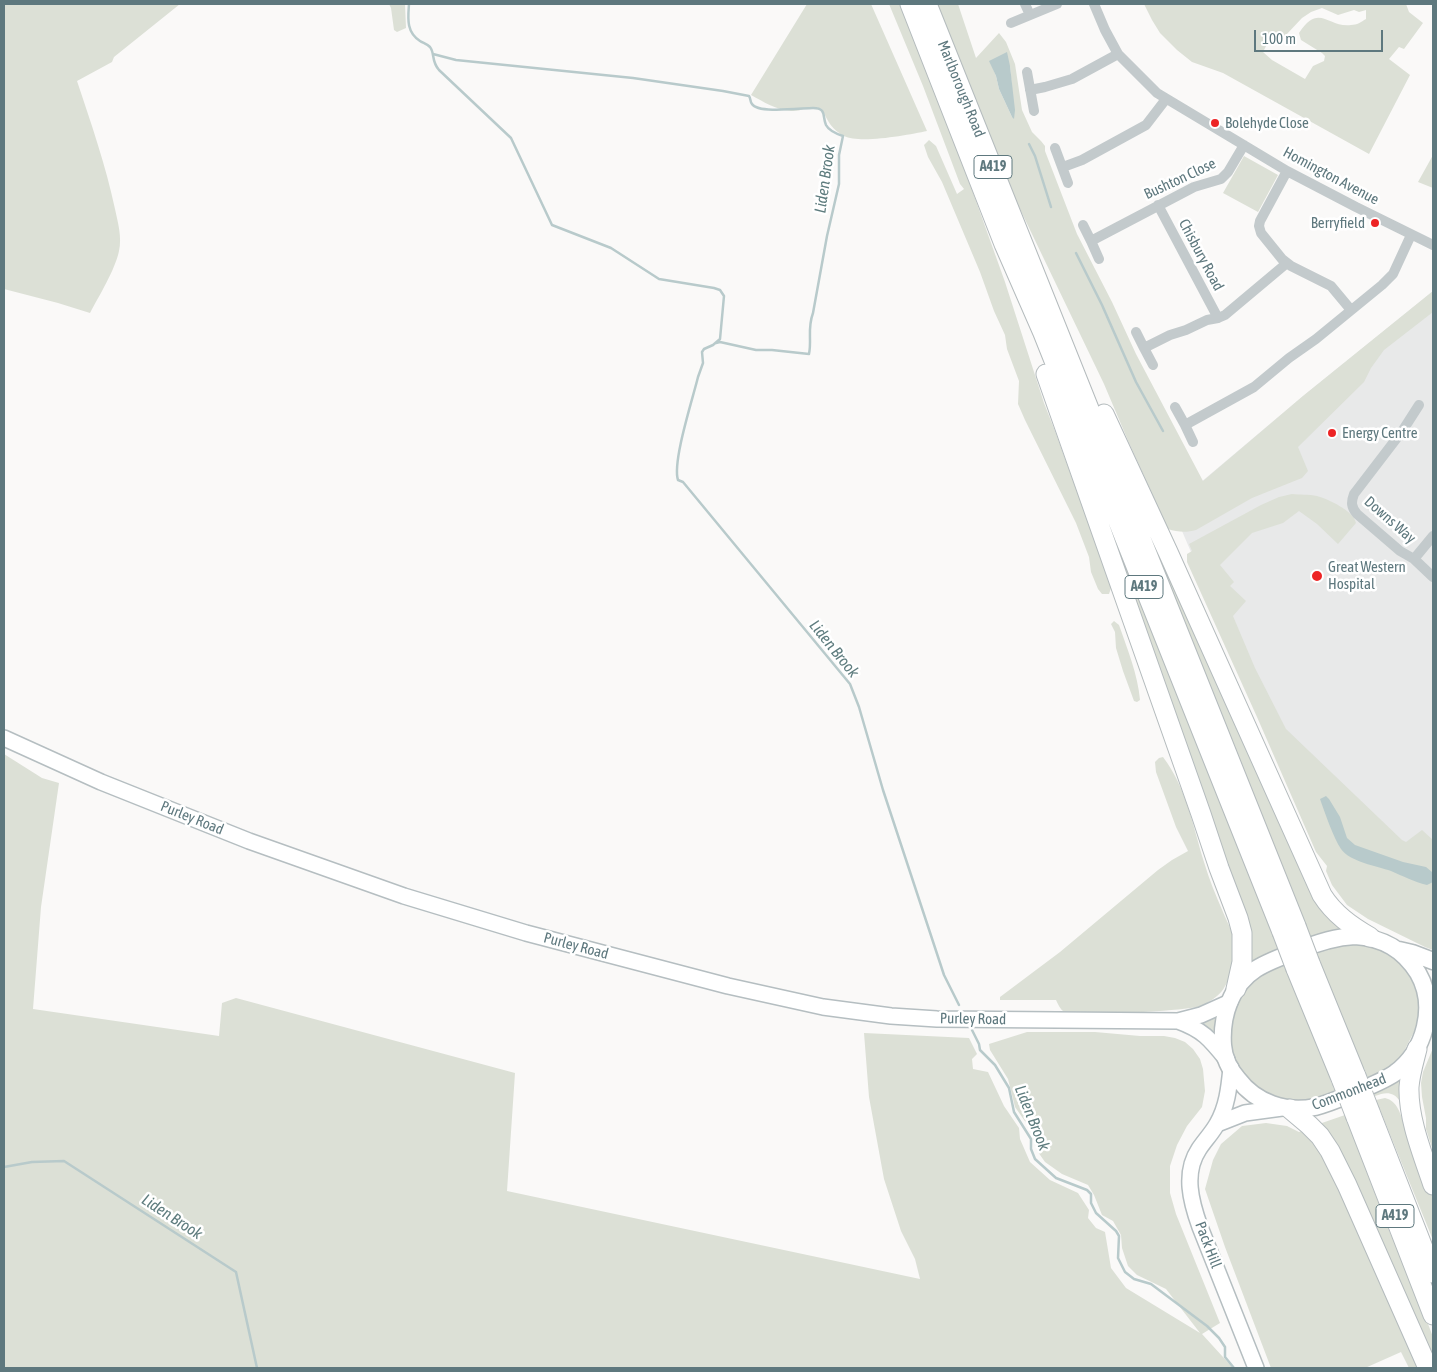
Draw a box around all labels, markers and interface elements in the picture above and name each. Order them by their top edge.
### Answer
scale bar [1257,20,1386,52]
text: 100 m [1262,30,1296,47]
street label: Marlborough Road [933,38,989,140]
place label: Bolehyde Close [1225,114,1309,132]
marker: Bolehyde Close [1209,117,1221,129]
street label: Homington Avenue [1280,143,1382,209]
water label: Liden Brook [811,144,839,214]
street label: Bushton Close [1141,155,1219,203]
road number: A419 [974,156,1012,178]
place label: Berryfield [1311,214,1365,232]
street label: Chisbury Road [1175,216,1227,294]
marker: Berryfield [1369,217,1381,229]
place label: Energy Centre [1342,424,1418,442]
marker: Energy Centre [1326,427,1338,439]
street label: Downs Way [1361,493,1419,547]
place label: Great Western Hospital [1328,558,1406,593]
marker: Great Western Hospital [1310,569,1324,583]
road number: A419 [1125,576,1163,598]
water label: Liden Brook [805,616,863,682]
street label: Purley Road [158,797,226,839]
street label: Purley Road [542,929,610,963]
street label: Purley Road [940,1009,1006,1029]
street label: Commonhead [1309,1070,1389,1114]
water label: Liden Brook [1010,1083,1054,1153]
water label: Liden Brook [138,1190,206,1244]
road number: A419 [1376,1204,1414,1228]
street label: Pack Hill [1191,1219,1225,1271]

